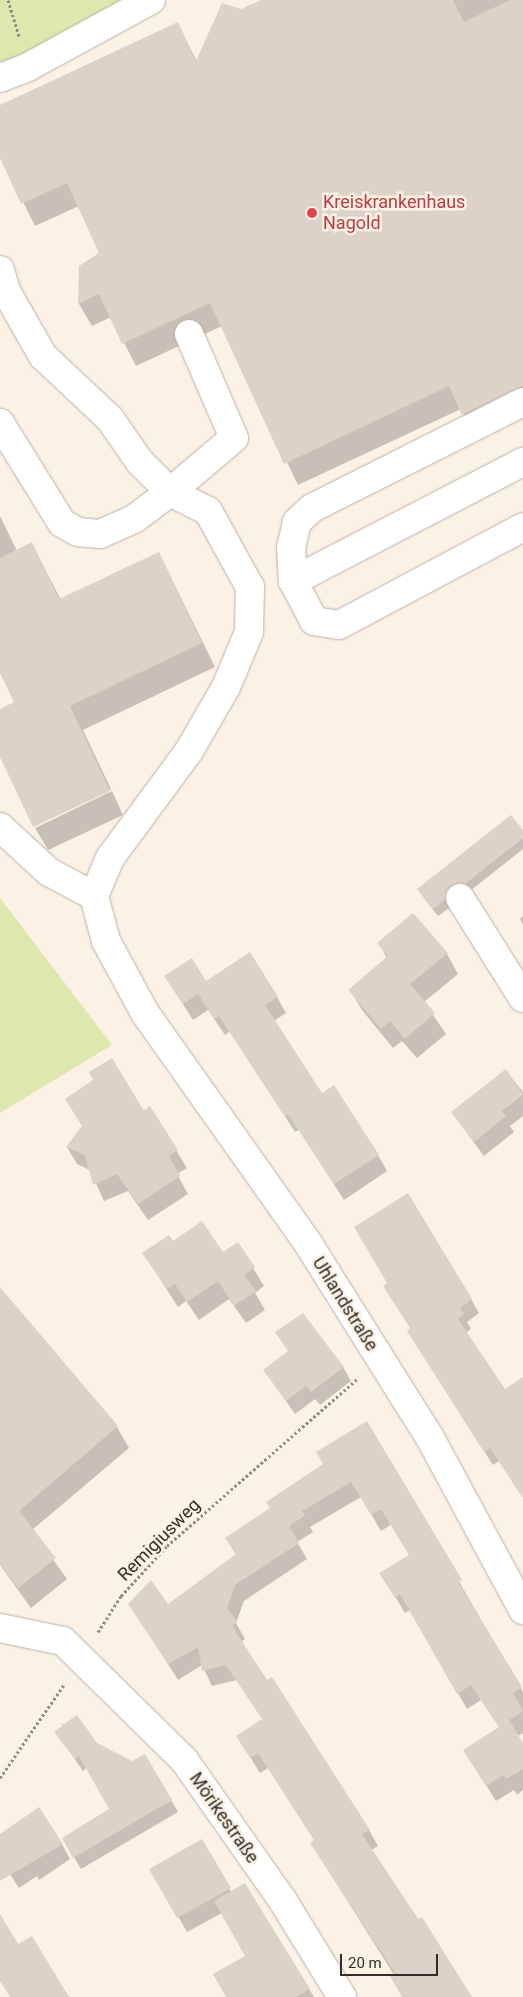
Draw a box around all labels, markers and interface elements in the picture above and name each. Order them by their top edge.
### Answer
place label: Kreiskrankenhaus Nagold [323,192,465,234]
marker: Kreiskrankenhaus Nagold [305,206,319,220]
street label: Uhlandstraße [308,1253,382,1355]
street label: Remigiusweg [113,1494,205,1586]
street label: Mörikestraße [185,1768,263,1868]
scale bar [343,1944,440,1976]
text: 20 m [348,1954,382,1972]

